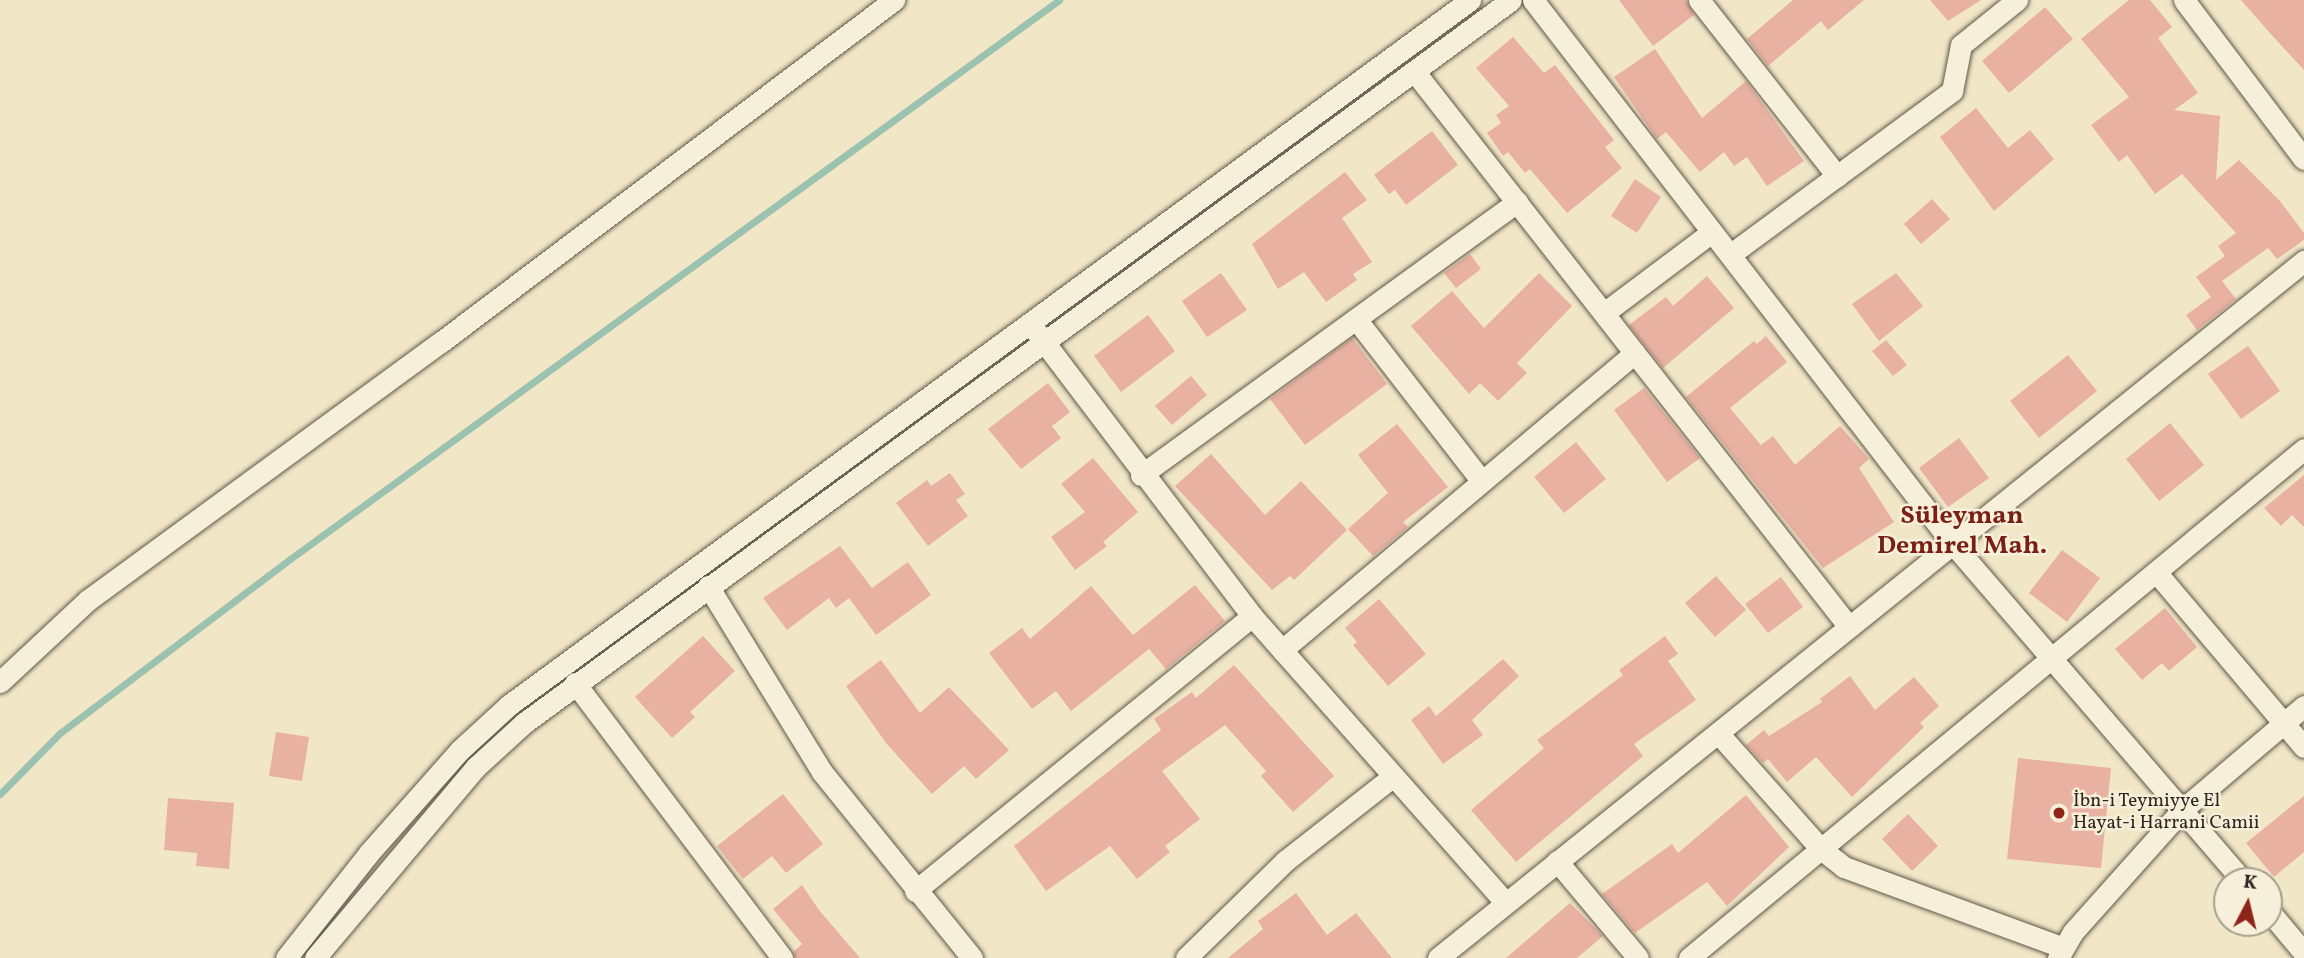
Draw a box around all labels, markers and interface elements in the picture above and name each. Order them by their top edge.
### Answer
district label: Süleyman Demirel Mah. [1877,501,2047,562]
place label: İbn-i Teymiyye El Hayat-i Harrani Camii [2073,791,2260,835]
marker: İbn-i Teymiyye El Hayat-i Harrani Camii [2051,805,2067,821]
north arrow [2213,867,2283,937]
text: K [2242,869,2259,897]

